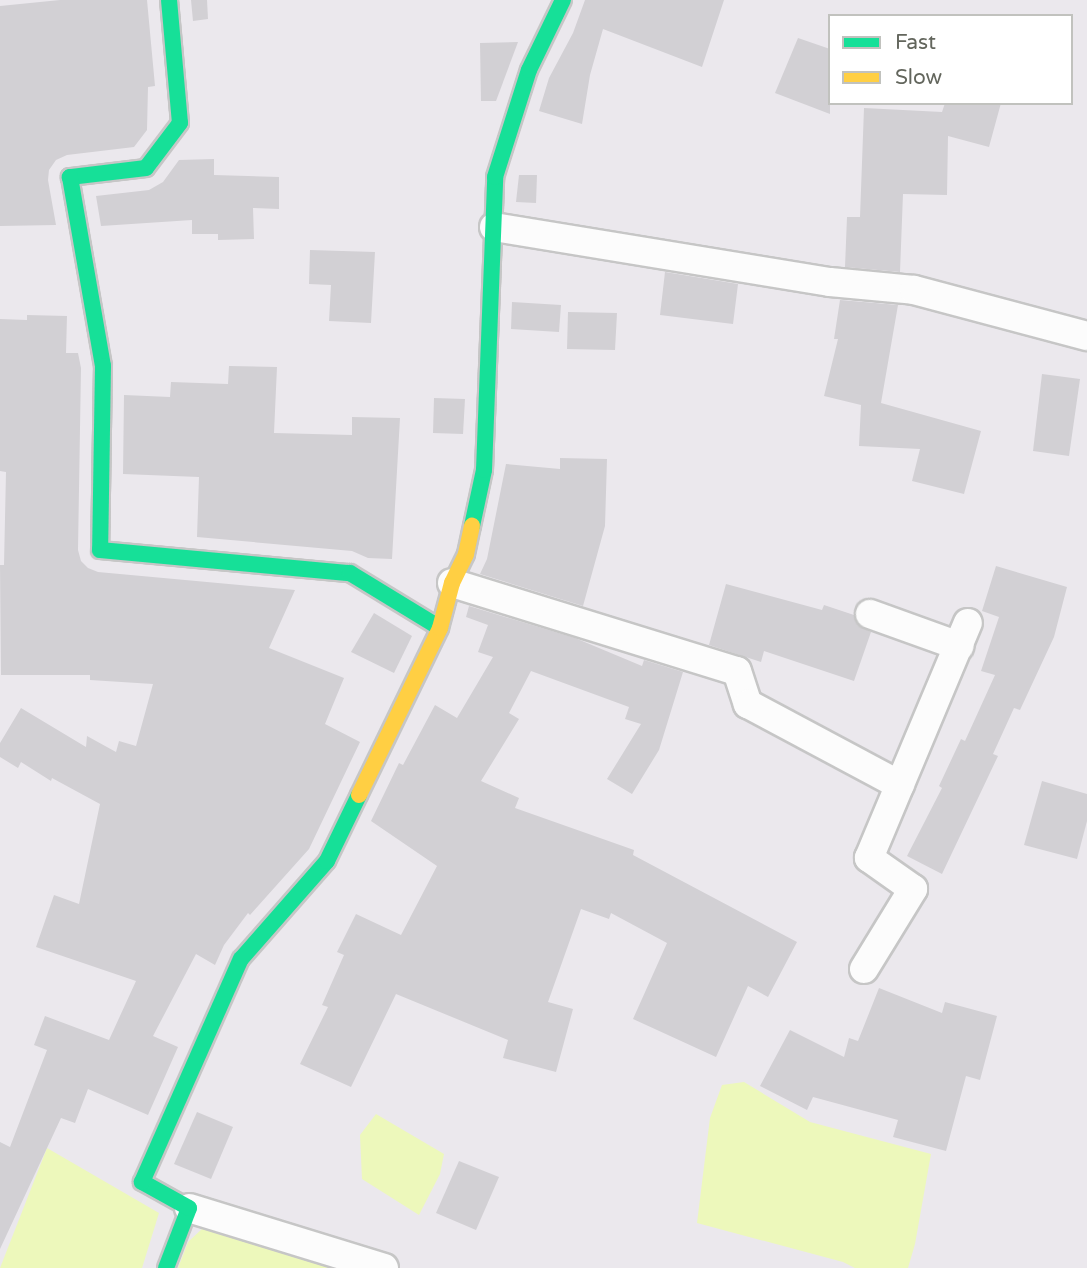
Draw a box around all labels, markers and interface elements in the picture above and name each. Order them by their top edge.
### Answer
legend [828,14,1073,105]
text: Fast [895,30,936,55]
text: Slow [895,65,942,90]

